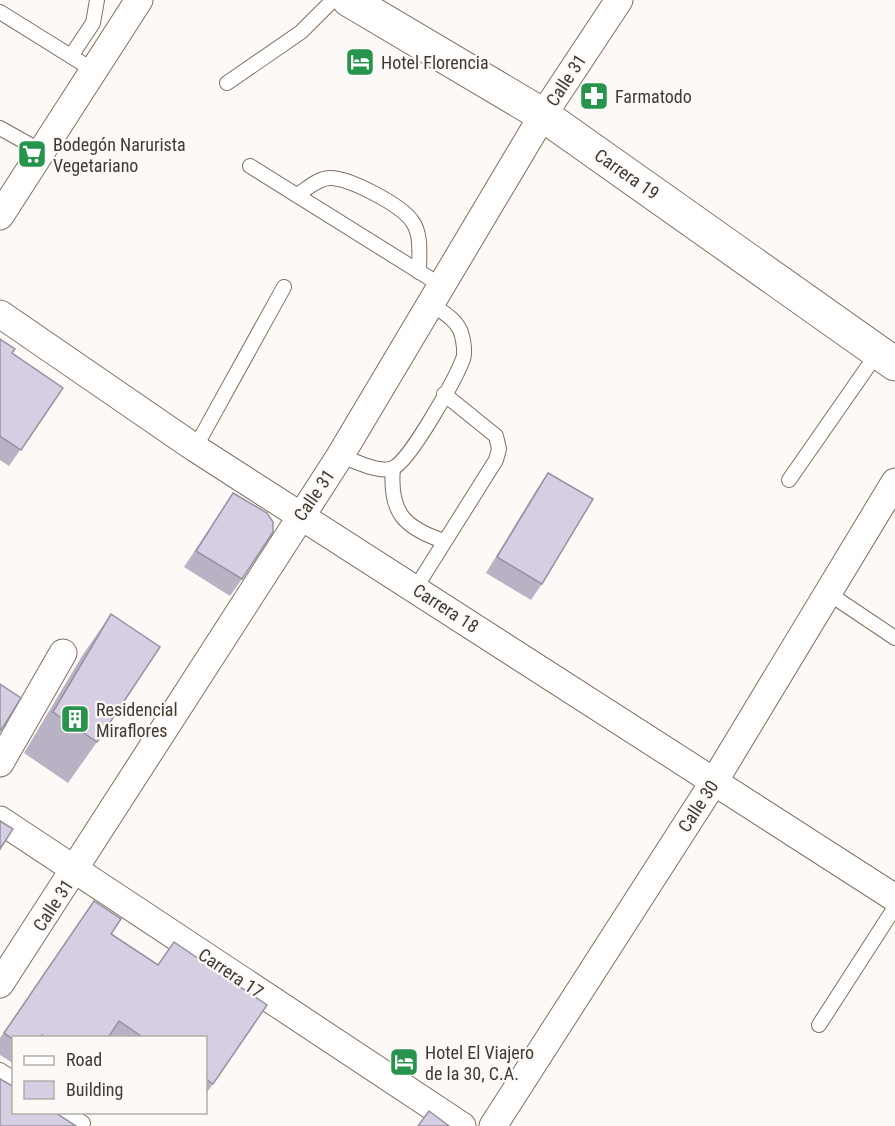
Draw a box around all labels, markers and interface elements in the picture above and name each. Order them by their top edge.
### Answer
hotel icon: Hotel Florencia [344,46,376,78]
street label: Calle 31 [542,50,590,110]
place label: Hotel Florencia [381,52,489,73]
pharmacy icon: Farmatodo [578,80,610,112]
place label: Farmatodo [615,86,692,107]
place label: Bodegón Narurista Vegetariano [53,134,186,176]
supermarket icon: Bodegón Narurista Vegetariano [16,138,48,170]
street label: Carrera 19 [591,144,663,204]
street label: Calle 31 [289,465,339,525]
street label: Carrera 18 [409,579,483,637]
place label: Residencial Miraflores [96,699,178,741]
building icon: Residencial Miraflores [59,703,91,735]
street label: Calle 30 [674,776,722,836]
street label: Calle 31 [29,875,77,935]
street label: Carrera 17 [195,944,268,1002]
legend [12,1036,207,1114]
place label: Hotel El Viajero de la 30, C.A. [425,1042,534,1084]
hotel icon: Hotel El Viajero de la 30, C.A. [388,1046,420,1078]
text: Road [66,1049,102,1070]
text: Building [66,1079,123,1100]

